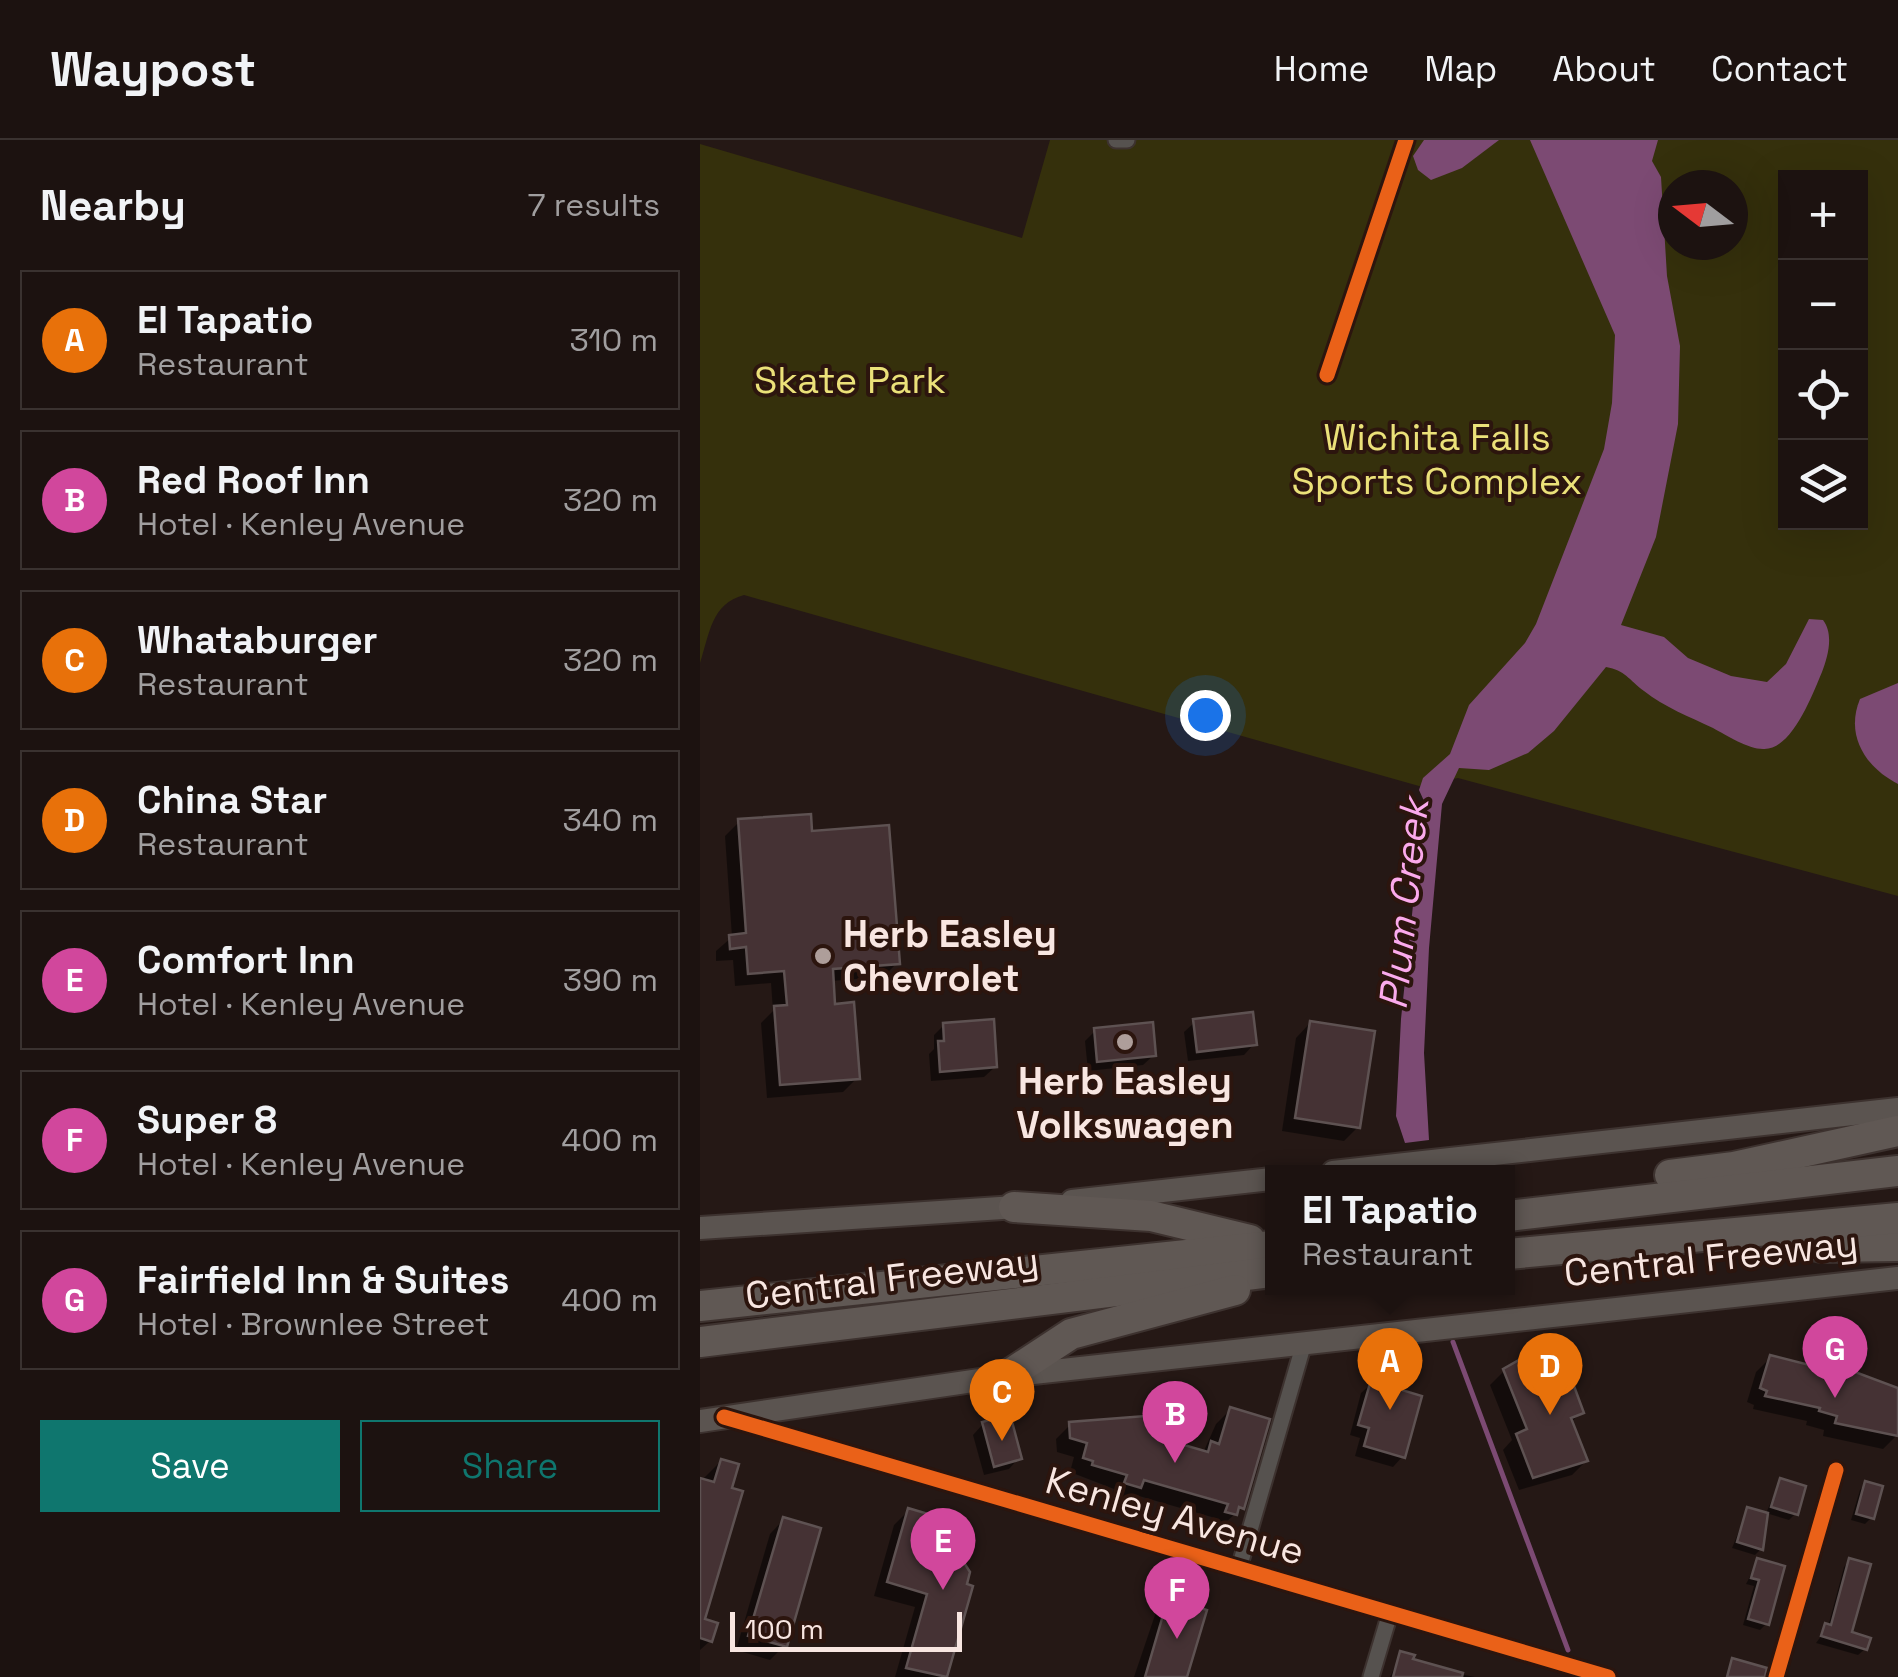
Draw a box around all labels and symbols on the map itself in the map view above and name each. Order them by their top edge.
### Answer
north arrow [1658,170,1748,260]
park label: Skate Park [754,356,946,404]
park label: Wichita Falls Sports Complex [1292,413,1582,505]
your location [1180,690,1231,741]
water label: Plum Creek [1368,792,1441,1012]
place label: Herb Easley Chevrolet [843,910,1057,1002]
marker: Herb Easley Chevrolet [812,945,834,967]
marker: Herb Easley Volkswagen [1114,1031,1136,1053]
place label: Herb Easley Volkswagen [1016,1057,1234,1149]
street label: Central Freeway [1562,1219,1860,1297]
street label: Central Freeway [743,1236,1041,1320]
pin: G [1802,1316,1868,1398]
pin: A [1358,1328,1422,1410]
pin: D [1518,1332,1582,1415]
pin: C [970,1358,1034,1441]
pin: B [1142,1380,1208,1463]
street label: Kenley Avenue [1040,1456,1310,1576]
pin: E [910,1508,976,1590]
pin: F [1144,1556,1210,1639]
scale bar [730,1607,962,1652]

